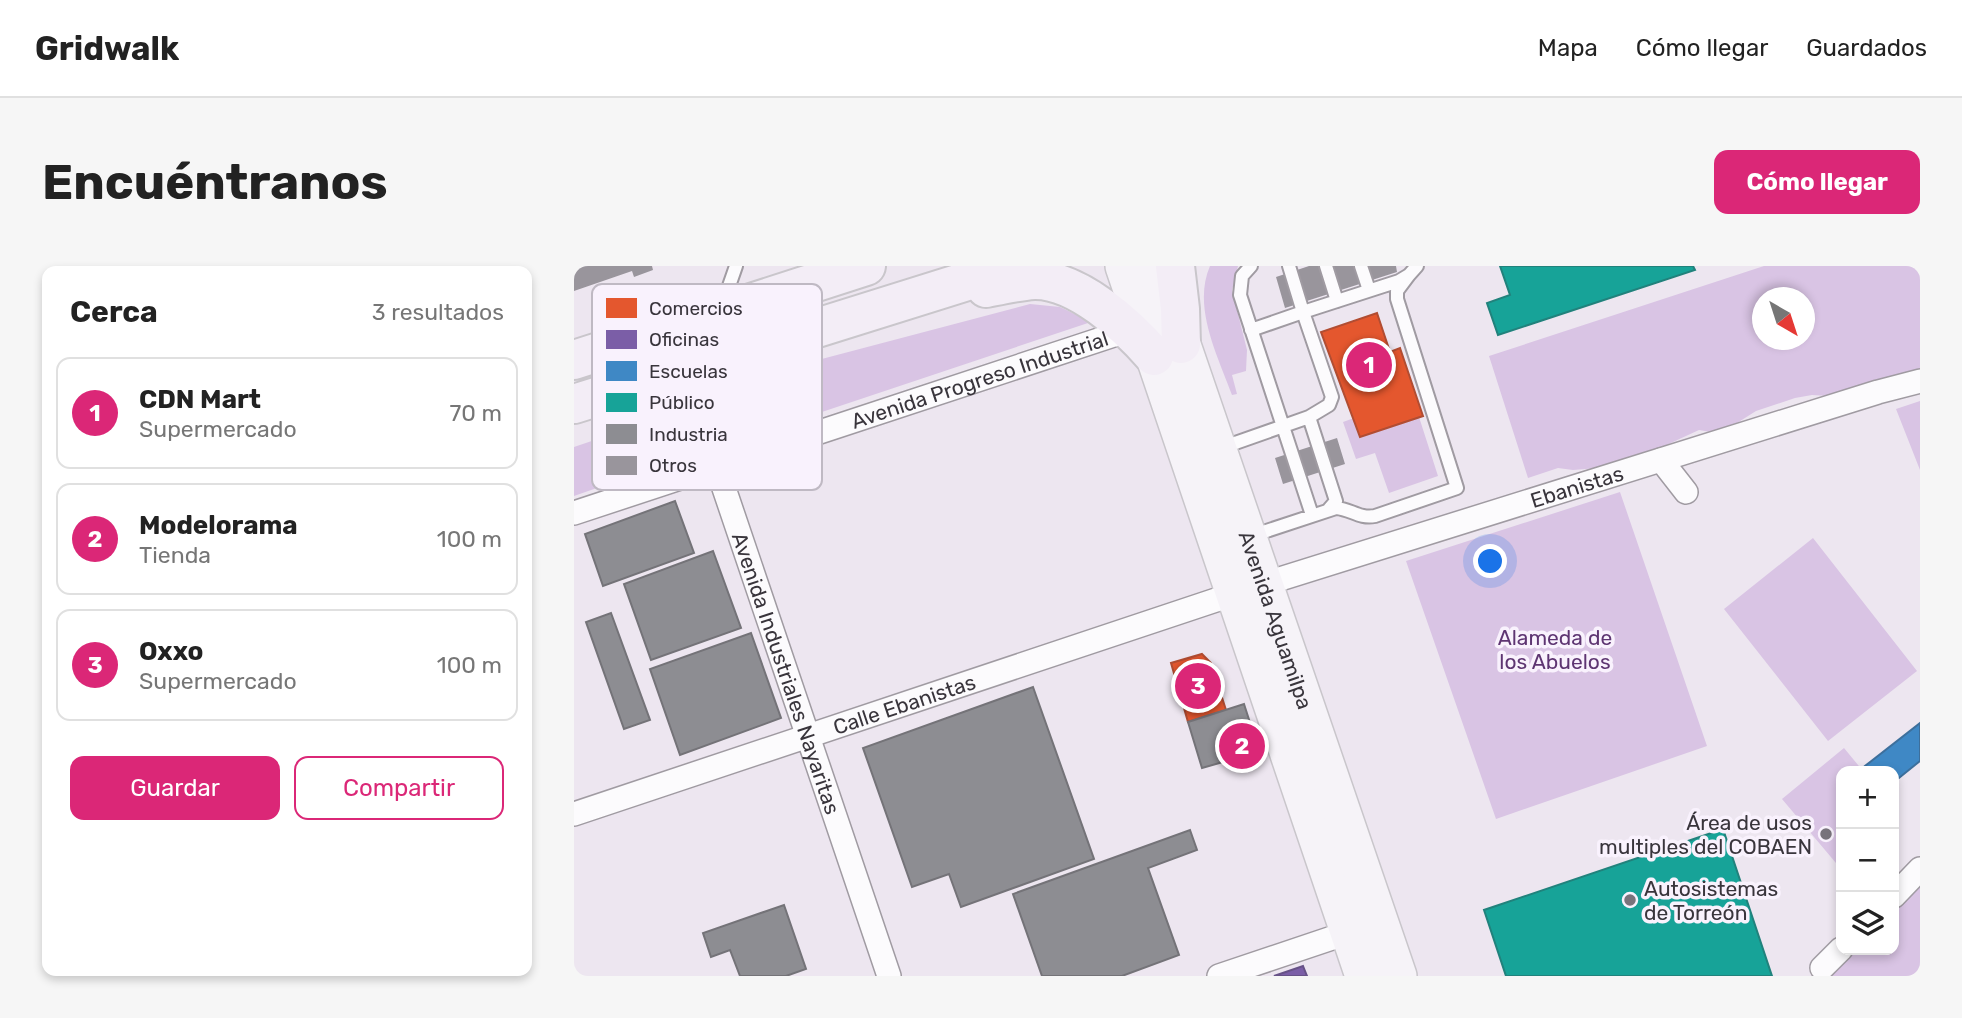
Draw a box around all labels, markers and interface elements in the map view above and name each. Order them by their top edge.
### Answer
text: Gridwalk [35,29,179,68]
text: Mapa [1538,34,1598,62]
text: Cómo llegar [1636,34,1768,62]
text: Guardados [1806,34,1927,62]
button: Cómo llegar [1714,150,1920,214]
text: Encuéntranos [42,153,388,211]
legend [592,284,822,490]
north arrow [1752,287,1815,350]
text: Cerca [70,294,158,330]
text: Comercios [649,297,743,320]
text: 3 resultados [372,298,504,326]
street label: Avenida Progreso Industrial [848,325,1111,433]
text: Oficinas [649,328,719,351]
pin: 1 [1346,339,1392,391]
text: Escuelas [649,360,728,383]
text: CDN Mart [139,384,261,415]
text: Público [649,391,715,414]
text: 1 [89,399,101,427]
text: 70 m [450,399,502,427]
text: Supermercado [139,415,297,443]
text: Industria [649,423,728,446]
text: Otros [649,454,697,477]
street label: Ebanistas [1527,460,1626,512]
text: Modelorama [139,510,298,541]
text: 2 [88,525,102,553]
text: 100 m [437,525,502,553]
street label: Avenida Aguamilpa [1234,527,1318,712]
street label: Avenida Industriales Nayaritas [727,529,846,817]
text: Tienda [139,541,211,569]
your location [1473,544,1507,578]
park label: Alameda de los Abuelos [1498,625,1612,674]
text: Oxxo [139,636,203,667]
text: 3 [87,651,103,679]
text: 100 m [437,651,502,679]
pin: 3 [1175,660,1221,712]
text: Supermercado [139,667,297,695]
street label: Calle Ebanistas [830,669,979,739]
pin: 2 [1219,720,1265,772]
button: Guardar [70,756,280,820]
button: Compartir [294,756,504,820]
map controls [1836,766,1899,955]
button: + [1836,766,1899,829]
place label: Área de usos multiples del COBAEN [1599,810,1812,859]
marker: Área de usos multiples del COBAEN [1818,826,1834,842]
button: − [1836,829,1899,892]
place label: Autosistemas de Torreón [1644,876,1778,925]
marker: Autosistemas de Torreón [1622,892,1638,908]
button: layers [1836,892,1899,955]

